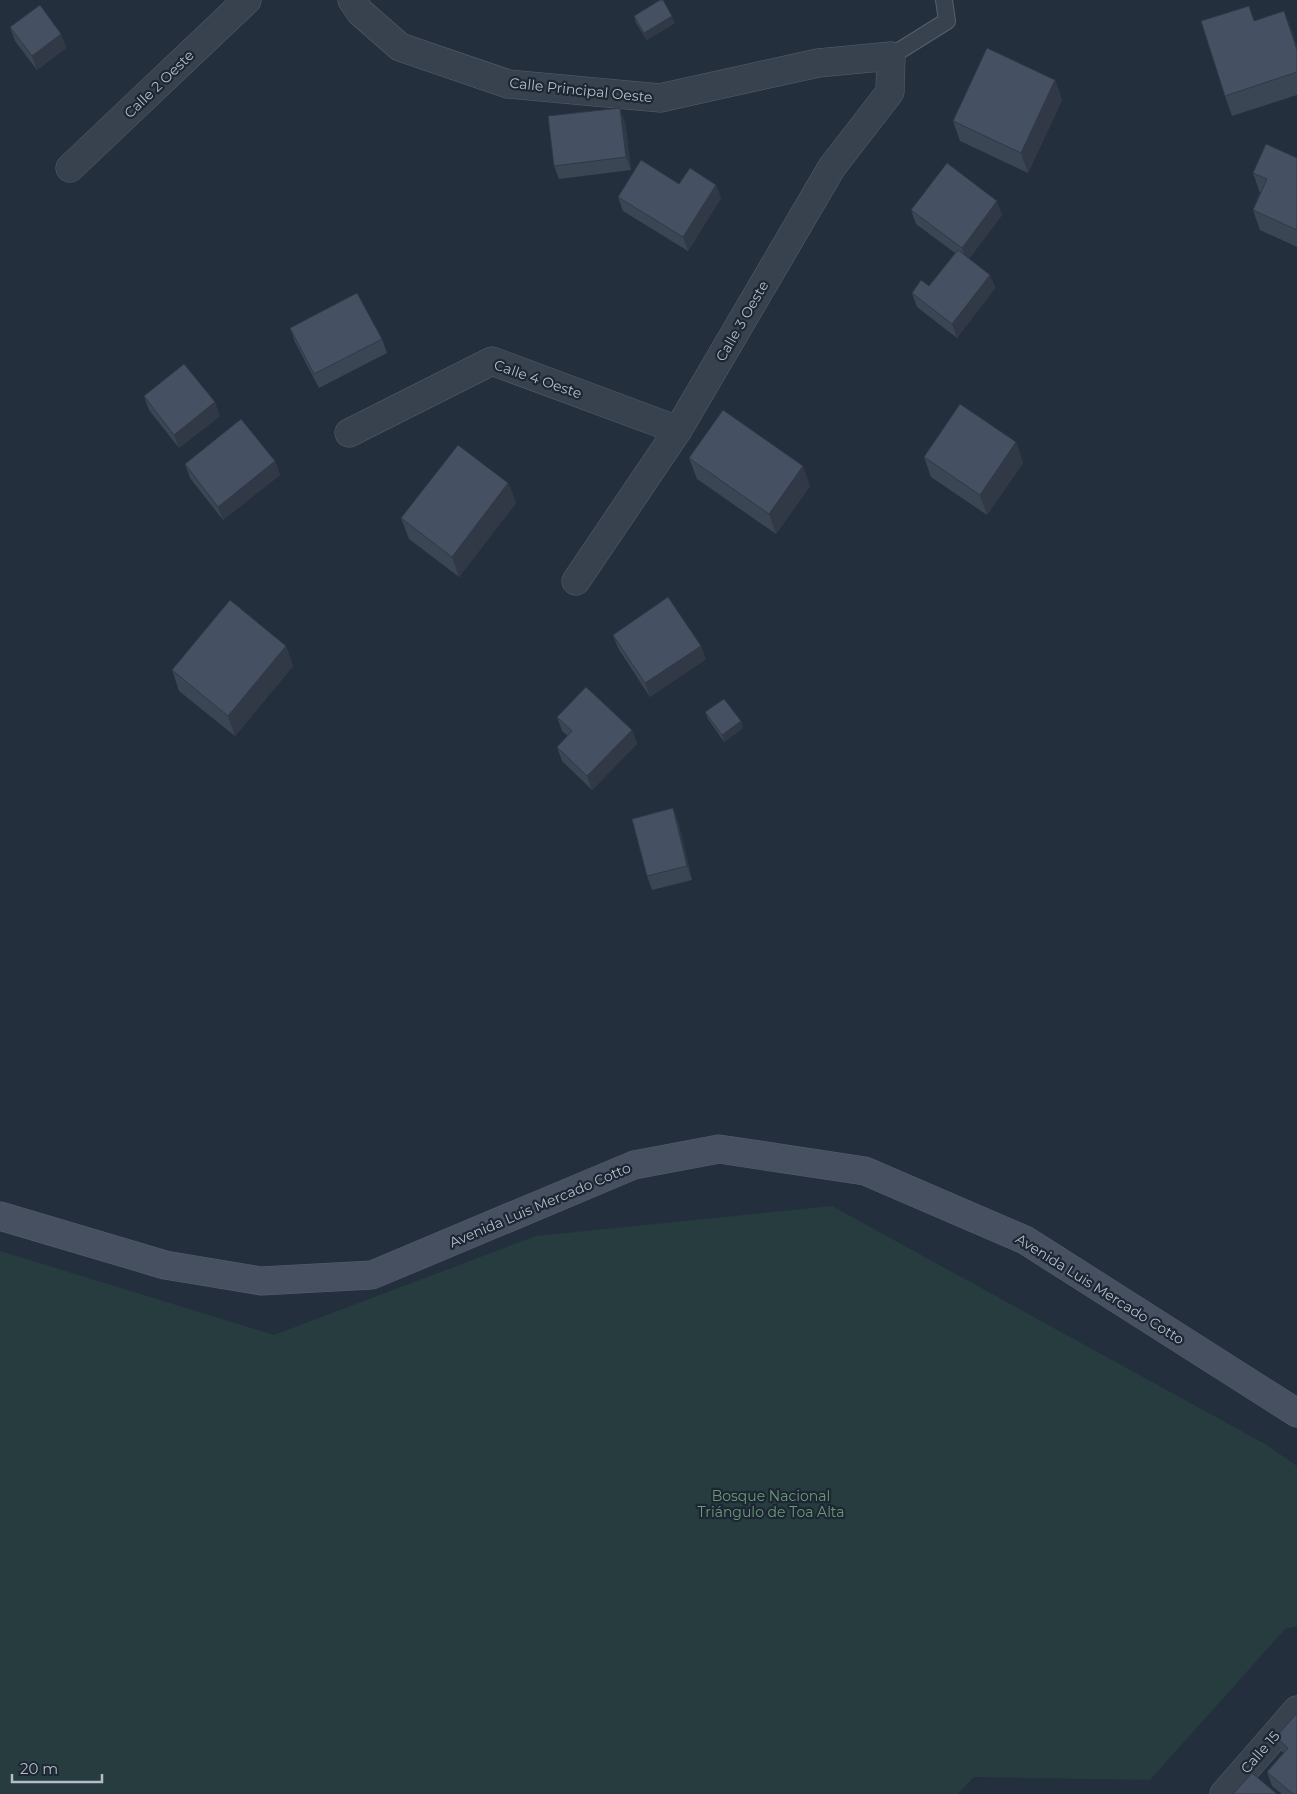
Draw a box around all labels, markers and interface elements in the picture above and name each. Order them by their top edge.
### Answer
street label: Calle 2 Oeste [120,46,198,122]
street label: Calle Principal Oeste [509,74,653,106]
street label: Calle 3 Oeste [712,277,772,365]
street label: Calle 4 Oeste [492,356,584,402]
street label: Avenida Luis Mercado Cotto [447,1158,634,1251]
street label: Avenida Luis Mercado Cotto [1012,1230,1188,1349]
park label: Bosque Nacional Triángulo de Toa Alta [698,1487,844,1521]
street label: Calle 15 [1237,1727,1283,1777]
scale bar [12,1752,102,1784]
text: 20 m [20,1759,58,1778]

